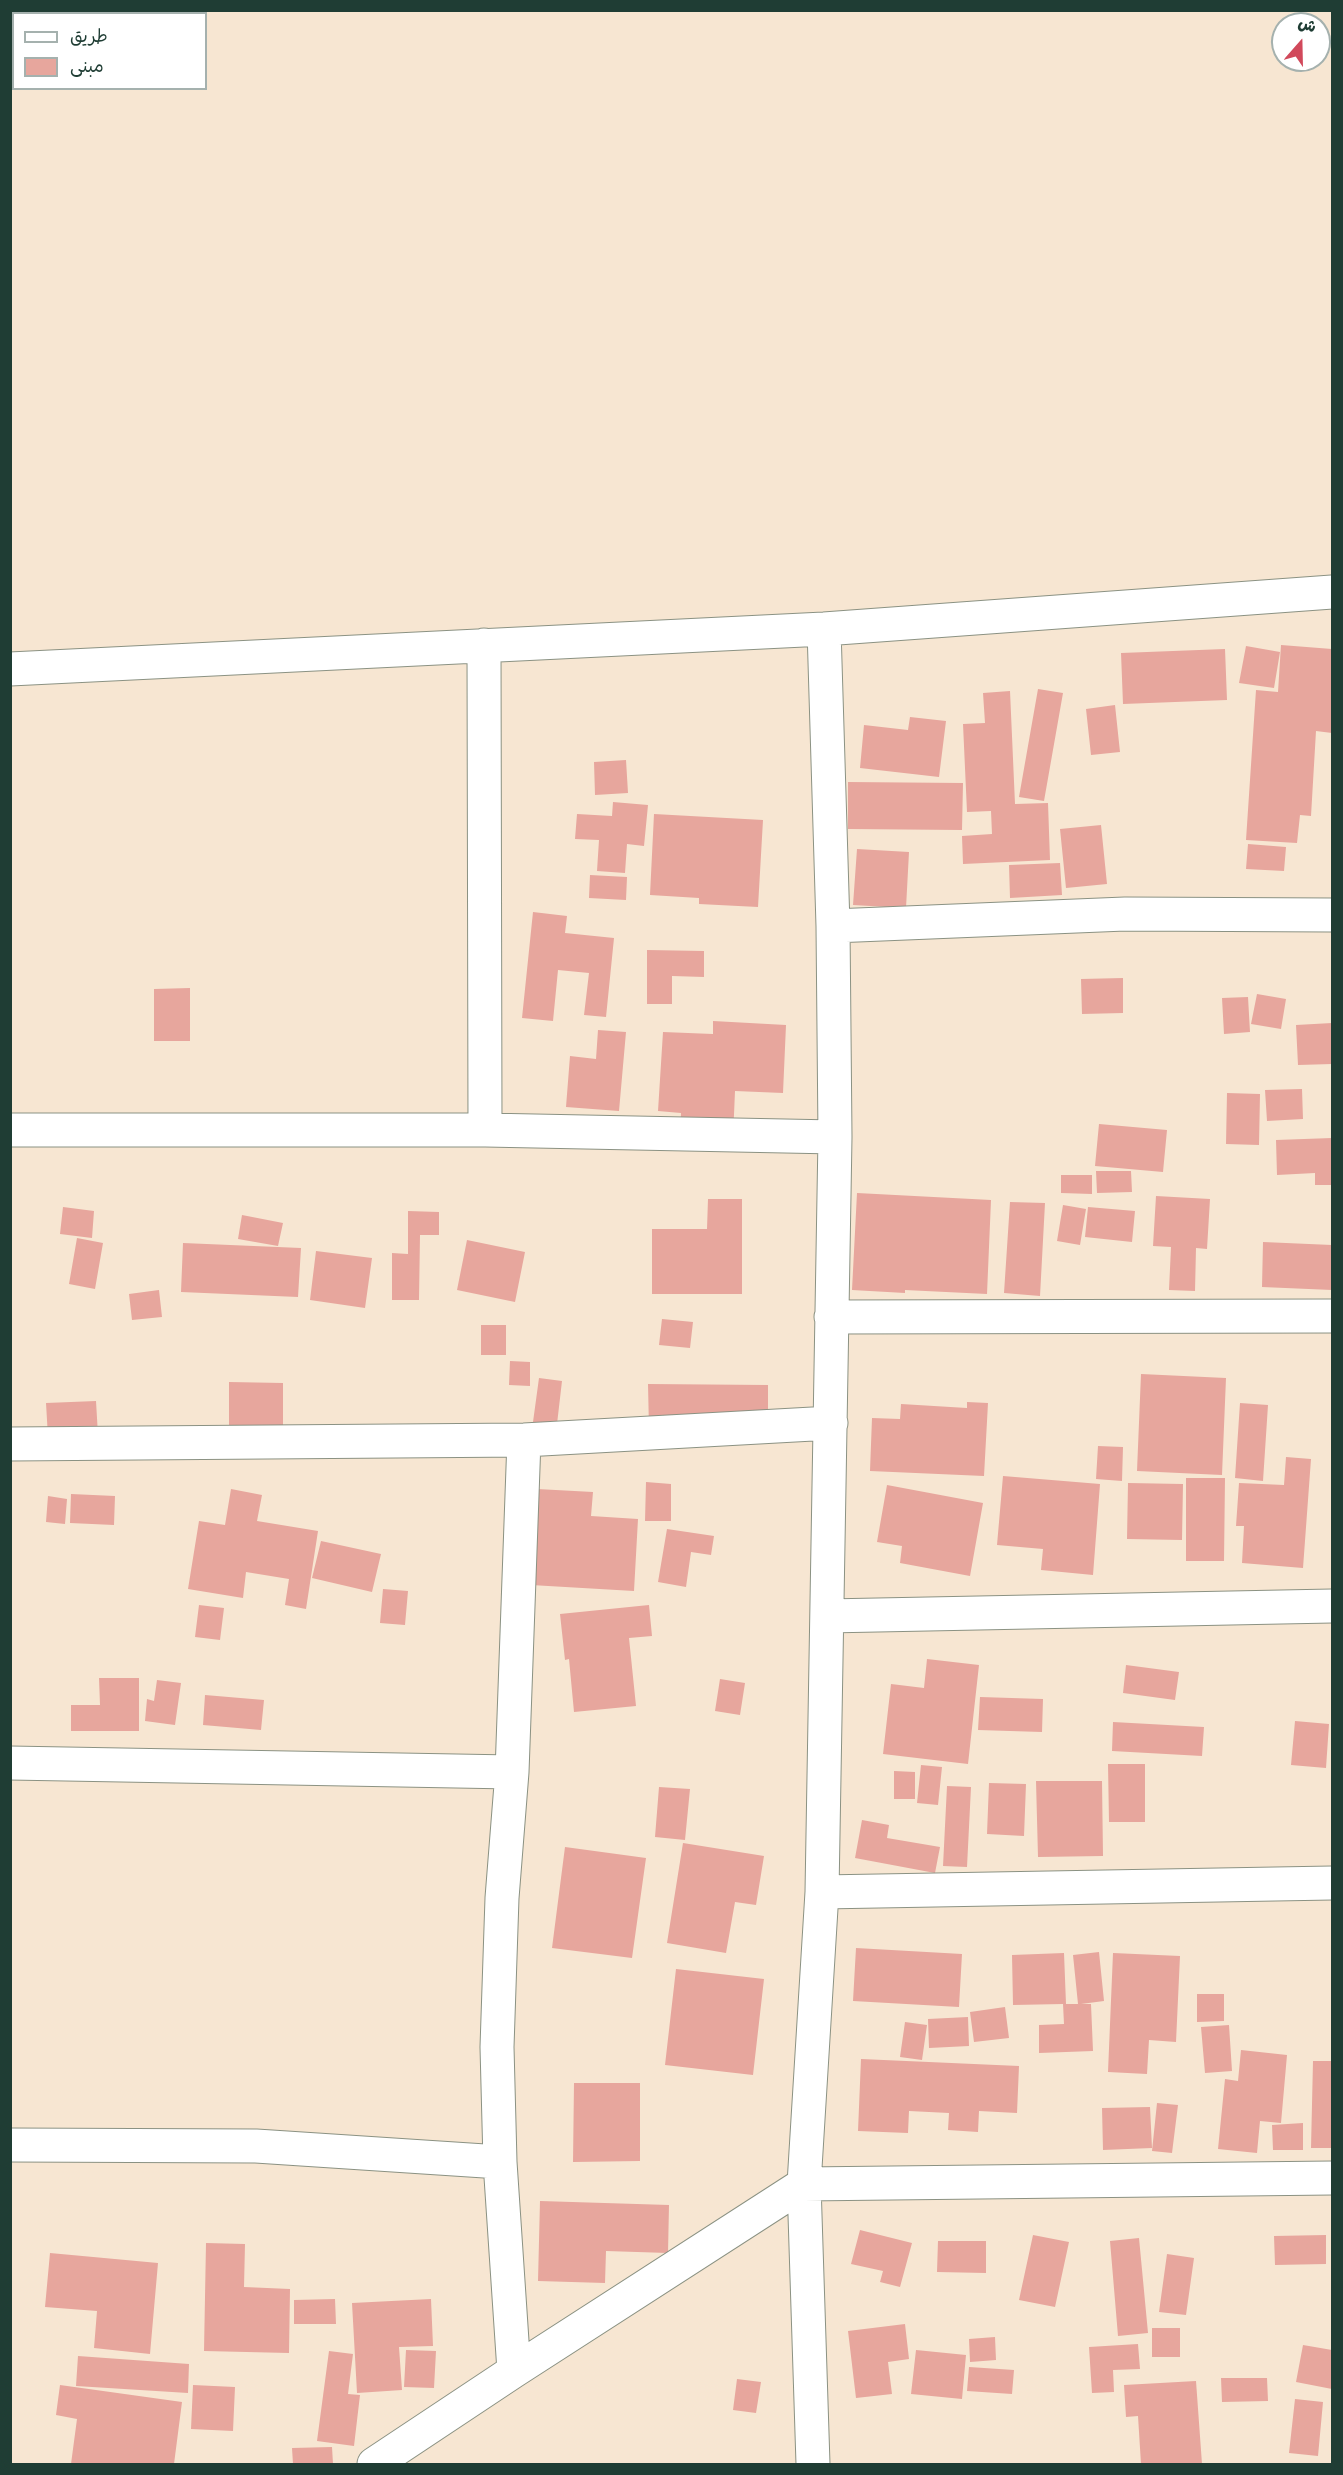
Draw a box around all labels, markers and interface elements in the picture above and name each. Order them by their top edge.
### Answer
legend [12,12,207,90]
north arrow [1271,12,1331,72]
text: ش [1294,13,1319,40]
text: طريق [70,26,108,51]
text: مبنى [70,56,104,81]

